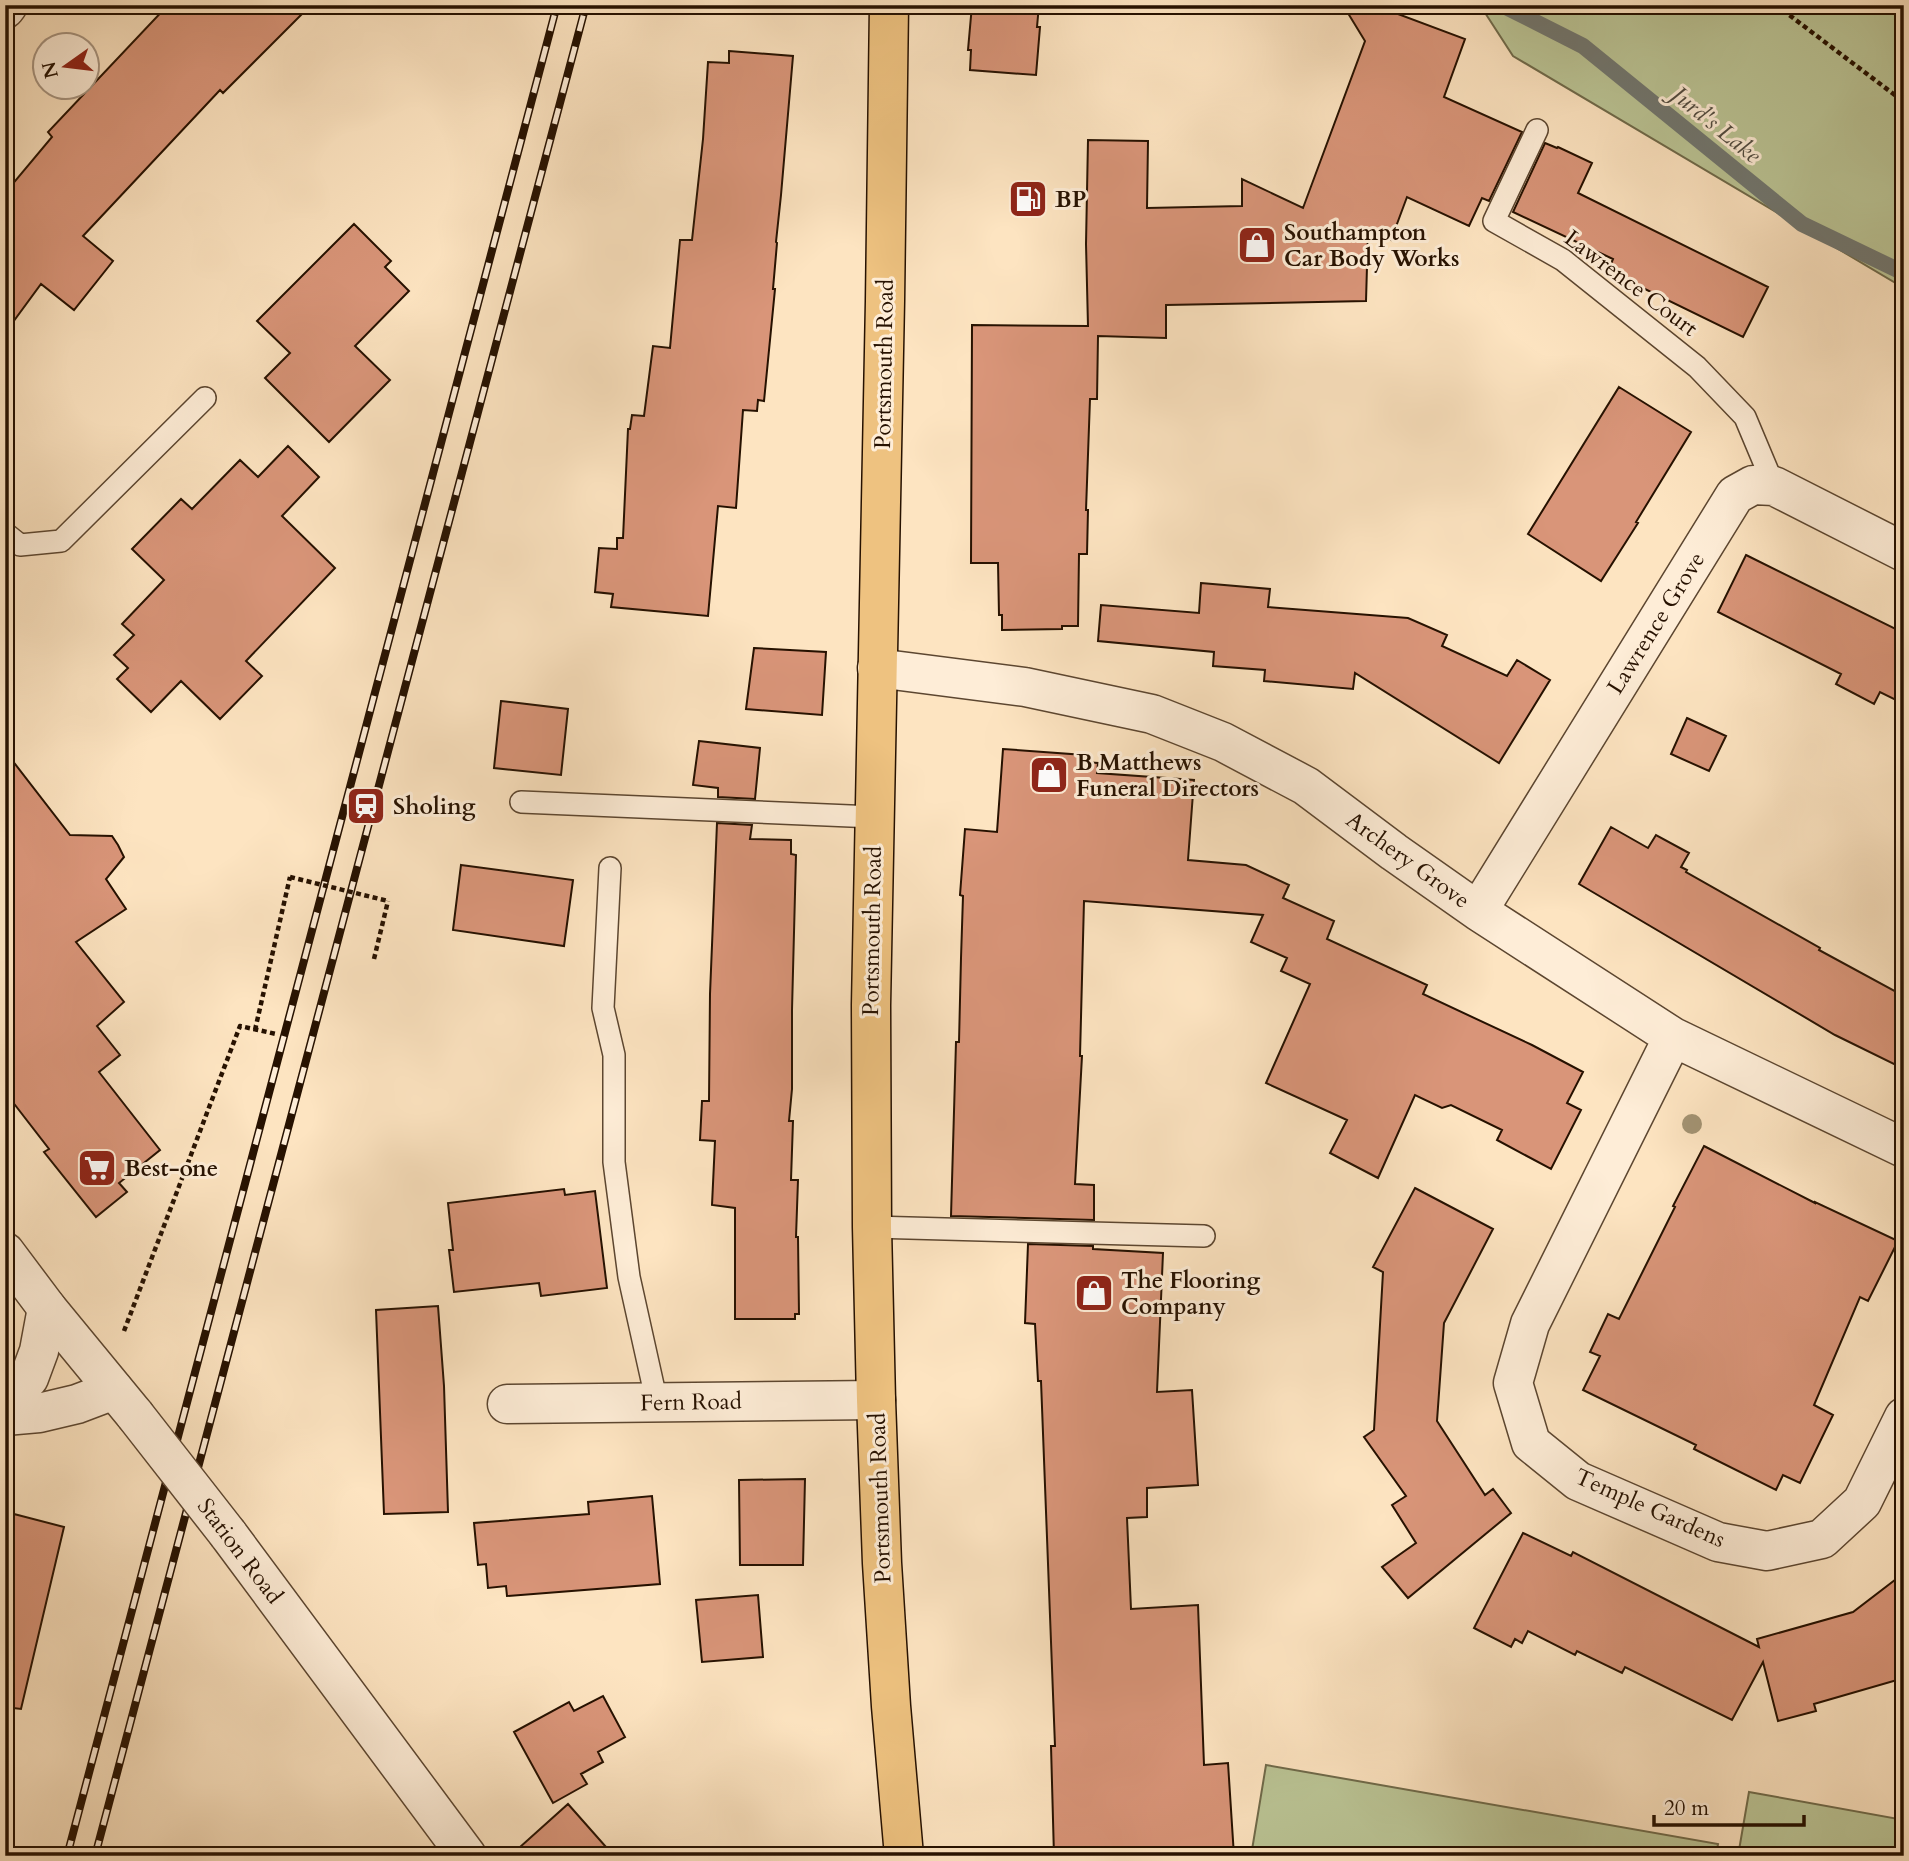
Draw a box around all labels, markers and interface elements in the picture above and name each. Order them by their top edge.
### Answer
north arrow [32,32,102,102]
text: N [36,58,65,81]
water label: Jurd's Lake [1660,75,1768,172]
fuel station icon: BP [1007,178,1049,220]
place label: BP [1055,184,1086,215]
place label: Southampton Car Body Works [1284,217,1460,274]
street label: Lawrence Court [1558,223,1704,343]
shop icon: Southampton Car Body Works [1236,224,1278,266]
street label: Portsmouth Road [867,278,901,450]
street label: Lawrence Grove [1600,546,1712,700]
place label: B Matthews Funeral Directors [1076,747,1259,804]
shop icon: B Matthews Funeral Directors [1028,754,1070,796]
station icon: Sholing [345,785,387,827]
place label: Sholing [393,791,476,822]
street label: Archery Grove [1340,805,1476,915]
street label: Portsmouth Road [855,845,889,1017]
supermarket icon: Best-one [76,1147,118,1189]
place label: Best-one [124,1153,218,1184]
place label: The Flooring Company [1121,1265,1261,1322]
shop icon: The Flooring Company [1073,1272,1115,1314]
street label: Fern Road [640,1386,743,1418]
street label: Portsmouth Road [862,1412,898,1584]
street label: Temple Gardens [1570,1461,1730,1555]
street label: Station Road [190,1492,290,1611]
scale bar [1654,1784,1804,1828]
text: 20 m [1664,1794,1709,1823]

